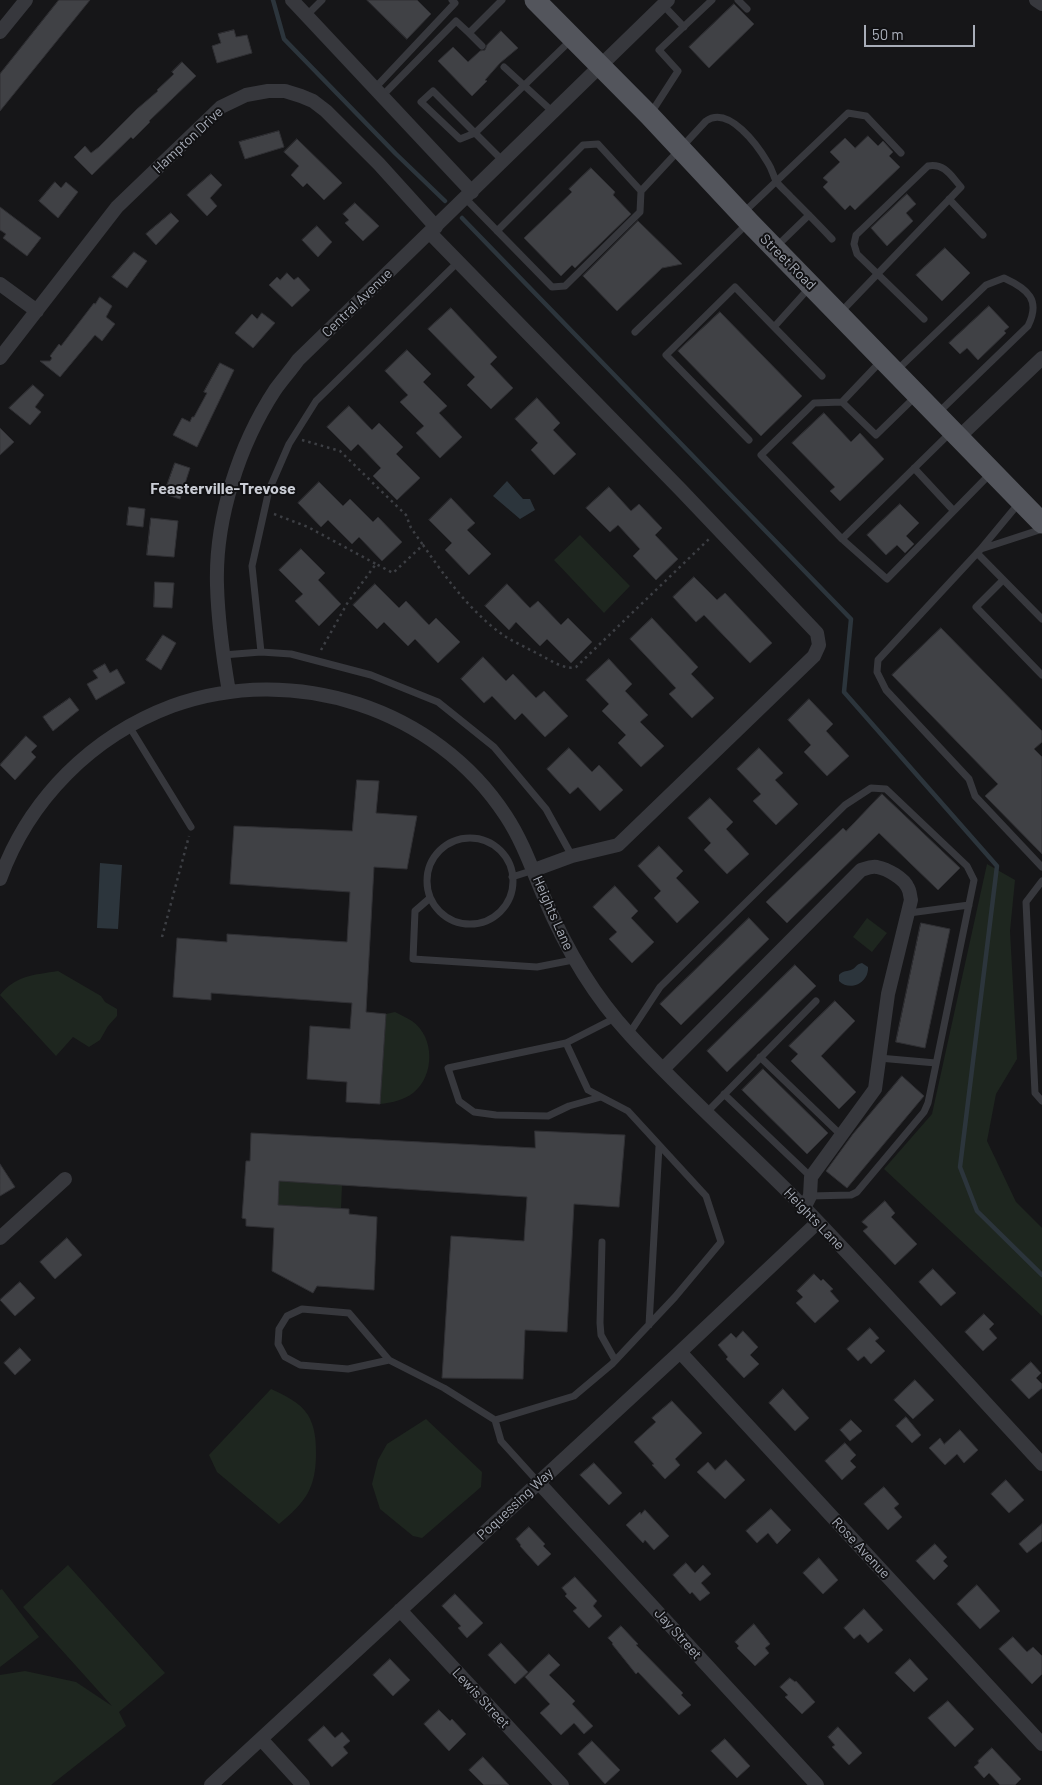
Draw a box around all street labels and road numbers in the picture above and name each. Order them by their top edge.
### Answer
street label: Hampton Drive [149,103,227,177]
street label: Street Road [757,231,819,293]
street label: Central Avenue [318,265,396,341]
street label: Heights Lane [529,873,577,953]
street label: Heights Lane [780,1184,848,1254]
street label: Poquessing Way [473,1464,557,1544]
street label: Rose Avenue [828,1514,894,1582]
street label: Jay Street [651,1605,705,1663]
street label: Lewis Street [449,1664,513,1732]

